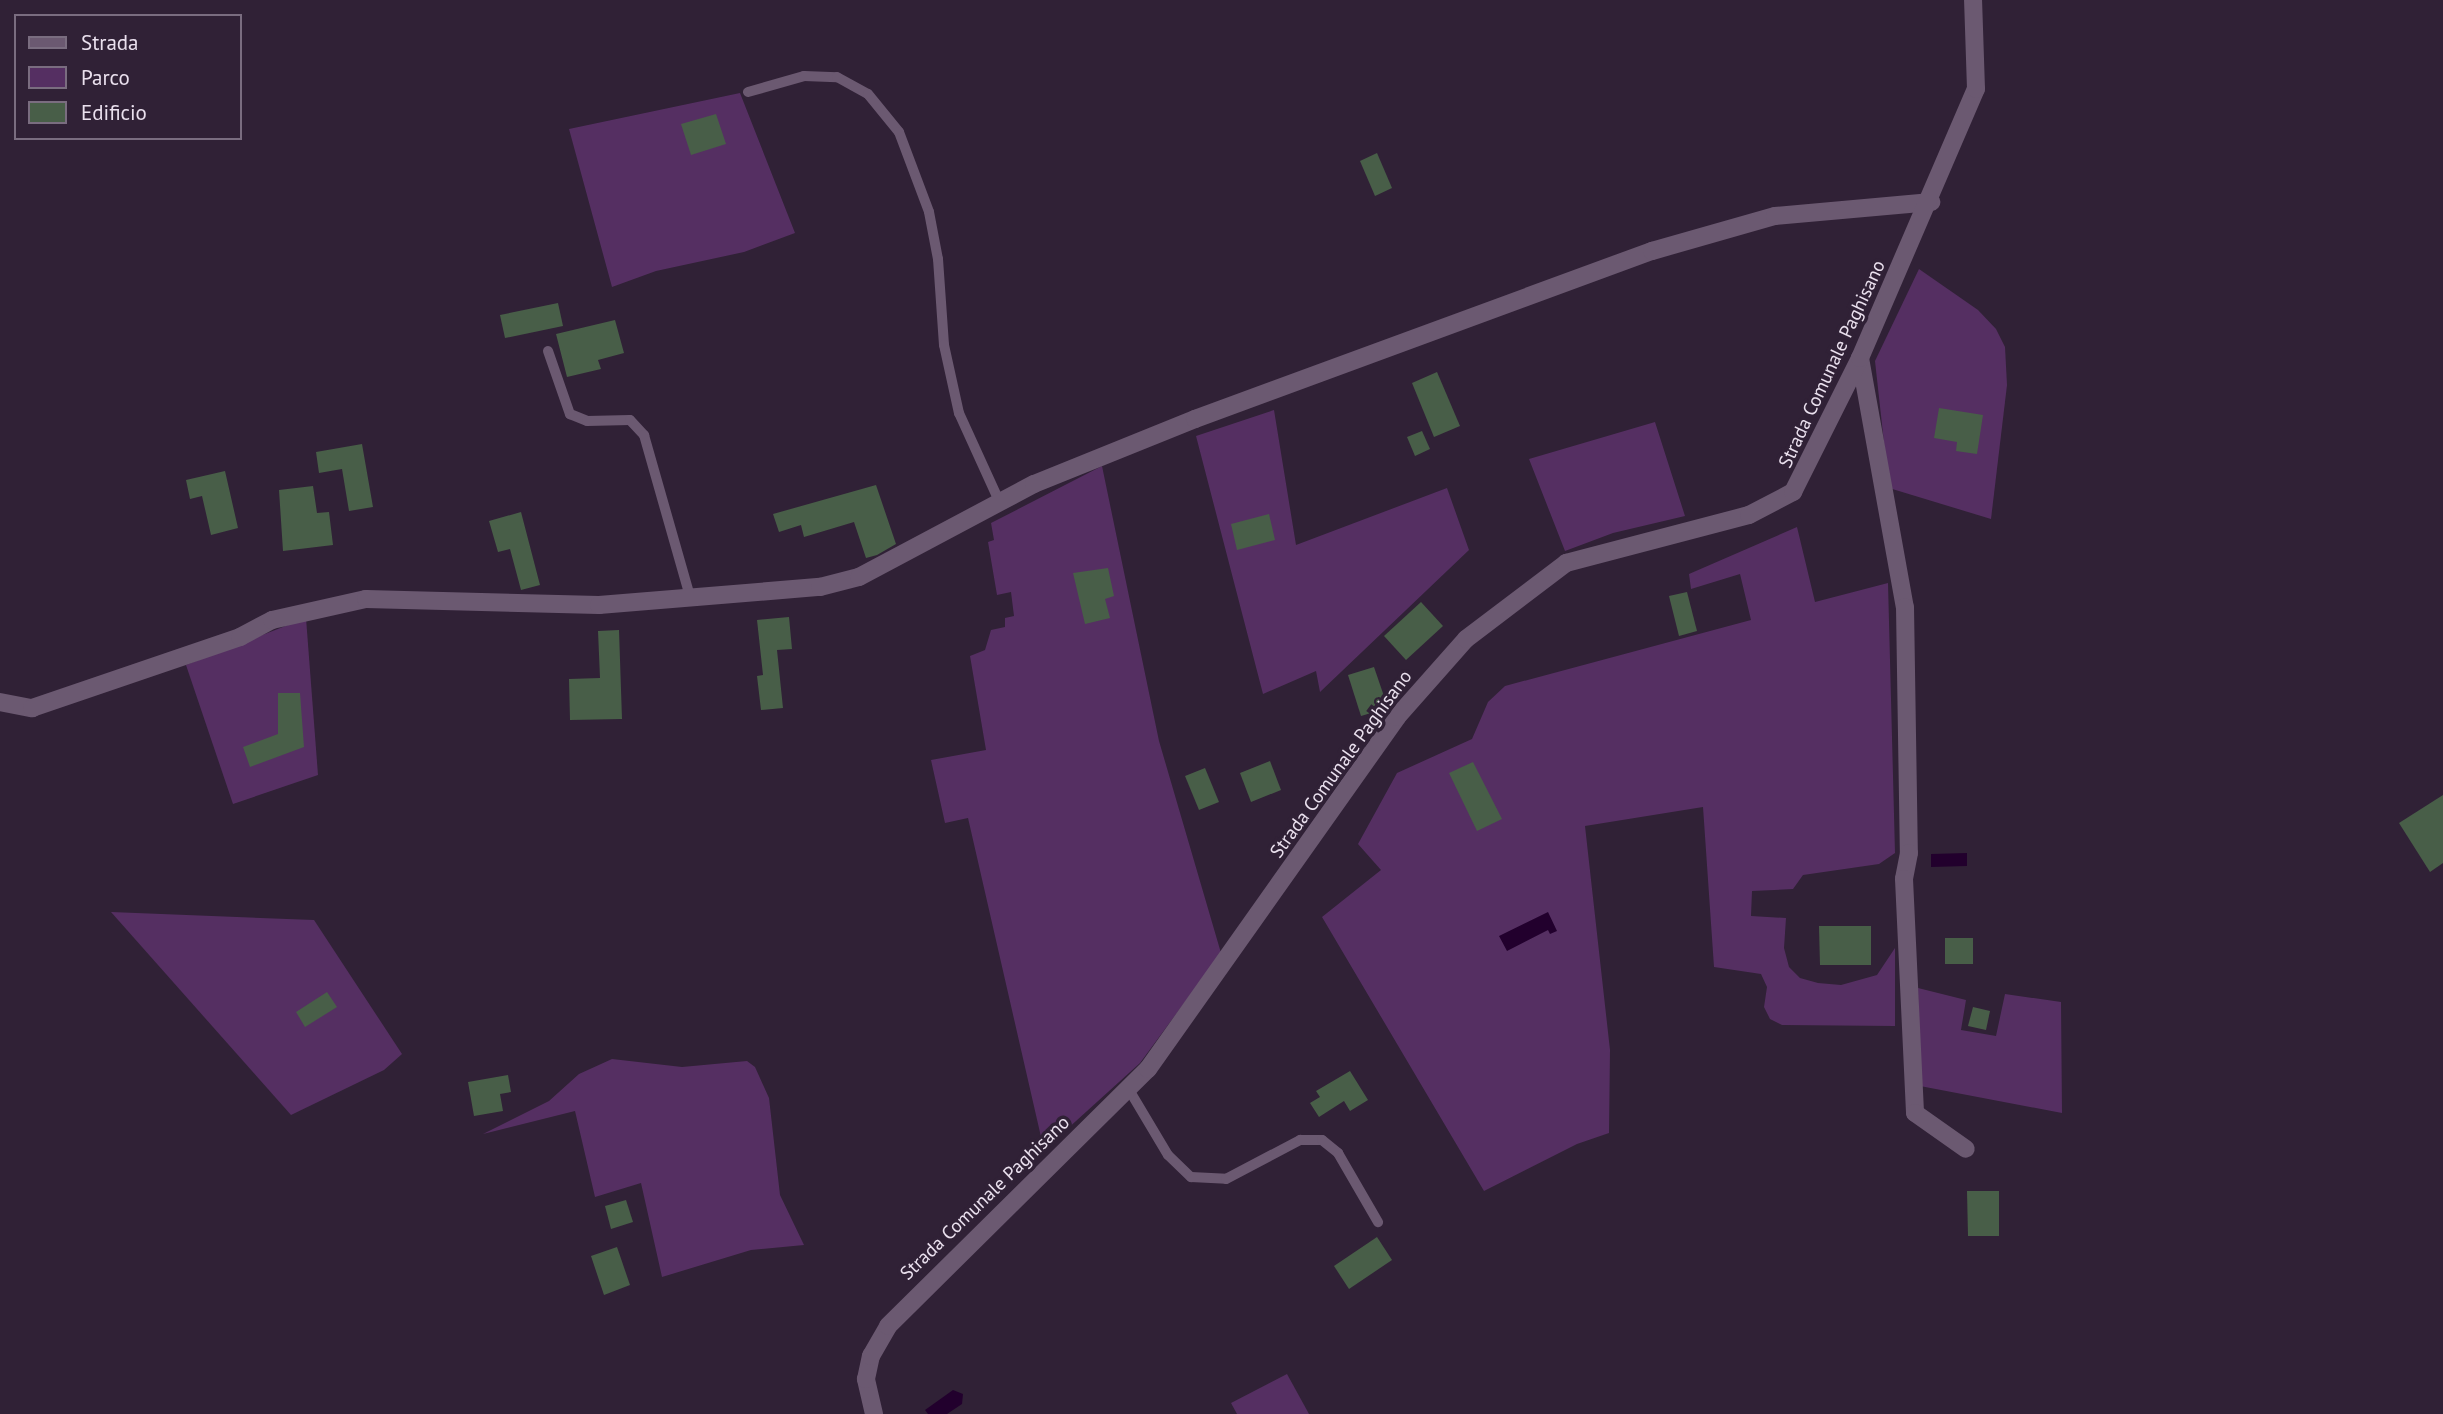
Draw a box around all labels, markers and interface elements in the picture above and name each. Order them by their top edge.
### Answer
legend [14,14,242,140]
text: Strada [81,29,139,56]
text: Parco [81,64,130,91]
text: Edificio [81,99,147,126]
street label: Strada Comunale Paghisano [1774,257,1890,471]
street label: Strada Comunale Paghisano [1265,666,1417,862]
street label: Strada Comunale Paghisano [896,1111,1074,1285]

